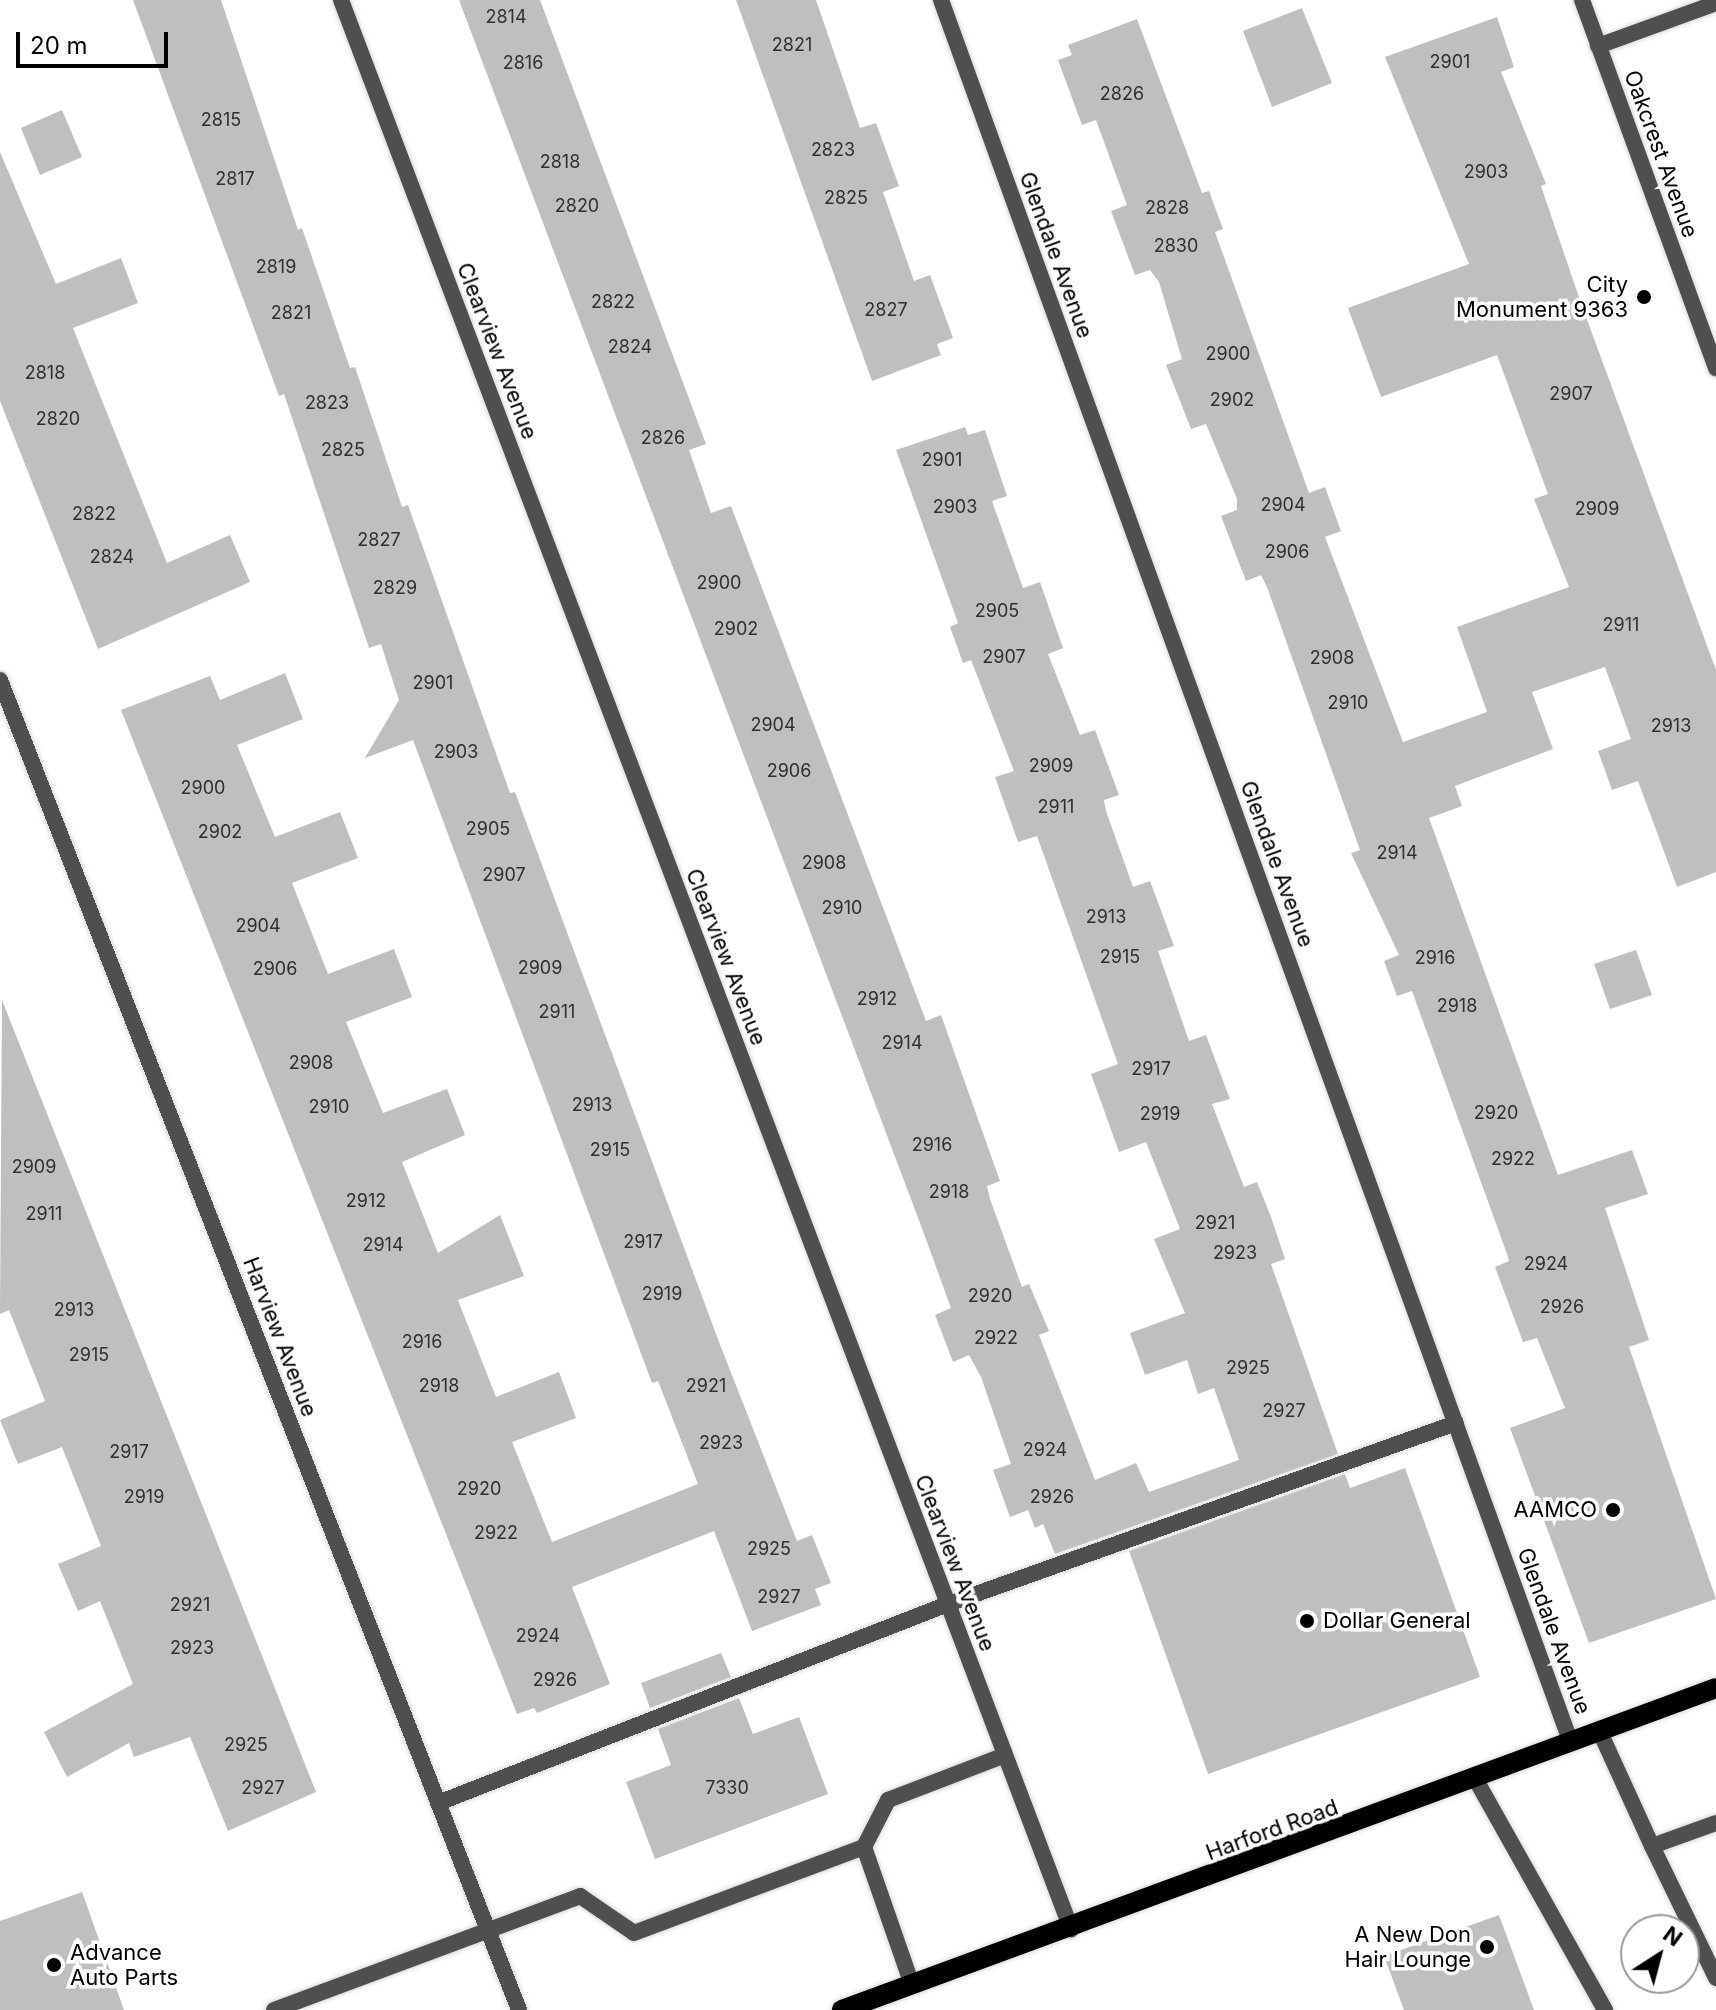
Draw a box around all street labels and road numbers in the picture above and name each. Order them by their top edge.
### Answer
street label: Oakcrest Avenue [1618,67,1704,241]
street label: Glendale Avenue [1014,168,1098,342]
street label: Clearview Avenue [451,259,543,443]
street label: Glendale Avenue [1235,777,1319,951]
street label: Clearview Avenue [680,865,772,1049]
street label: Harview Avenue [237,1253,323,1421]
street label: Clearview Avenue [909,1471,1001,1655]
street label: Glendale Avenue [1512,1544,1596,1718]
street label: Harford Road [1202,1794,1342,1866]

